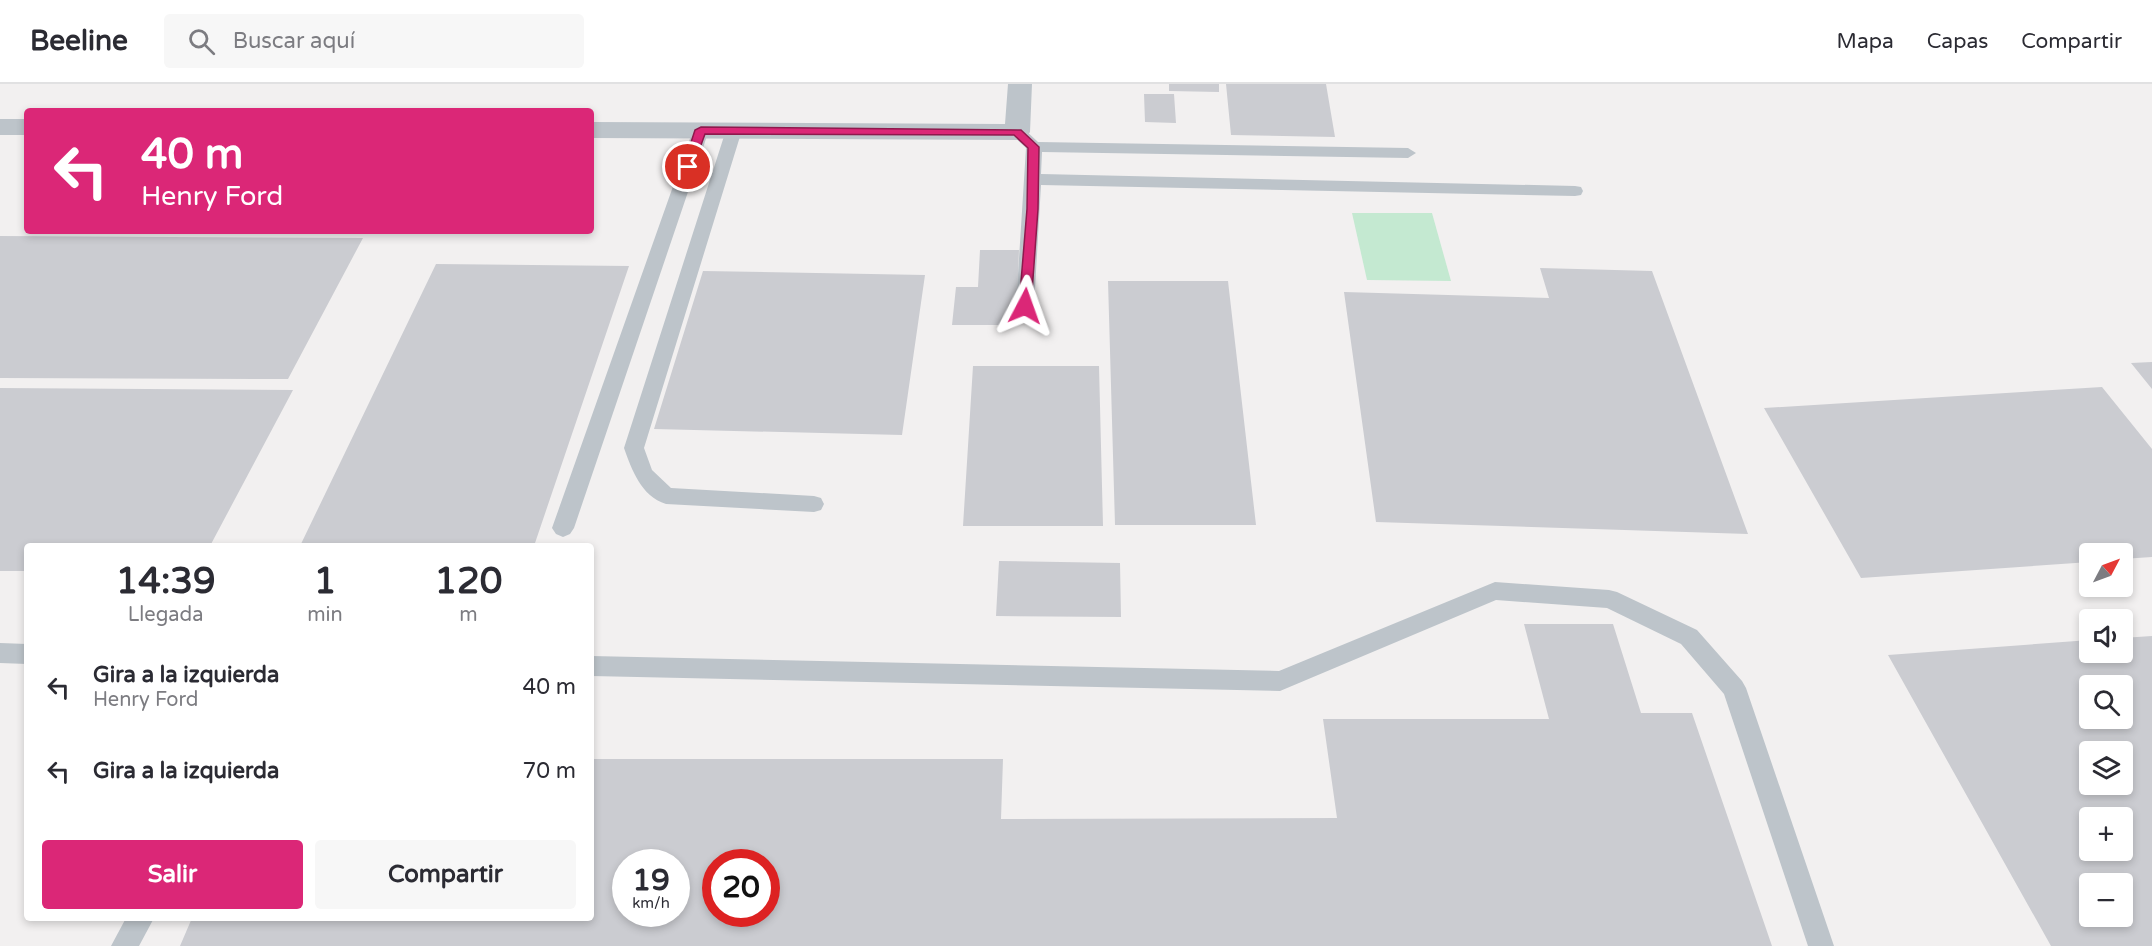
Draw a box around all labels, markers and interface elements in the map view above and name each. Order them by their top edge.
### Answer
search box [164,14,584,68]
text: Beeline [30,24,128,58]
icon: search [185,25,218,58]
text: Buscar aquí [233,28,355,54]
text: Mapa [1837,29,1894,54]
text: Capas [1927,29,1988,54]
text: Compartir [2021,29,2122,54]
text: 40 m [141,129,243,180]
icon: left [42,132,120,210]
pin [662,141,713,192]
icon: arrive [671,150,704,183]
text: Henry Ford [141,180,283,213]
position arrow [993,274,1057,338]
north arrow [2079,543,2133,597]
map controls [2079,543,2133,927]
text: 14:39 [116,560,216,603]
text: 1 [314,560,336,603]
text: 120 [434,560,502,603]
text: Llegada [128,603,203,627]
text: min [307,603,343,627]
text: m [459,603,478,627]
button: sound [2079,609,2133,663]
text: Gira a la izquierda [93,662,279,688]
icon: left [42,671,75,704]
text: 40 m [522,674,576,700]
button: search [2079,675,2133,729]
text: Henry Ford [93,688,198,712]
button: layers [2079,741,2133,795]
icon: left [42,755,75,788]
text: Gira a la izquierda [93,758,279,784]
text: 70 m [522,758,576,784]
button: + [2079,807,2133,861]
button: Salir [42,840,303,909]
button: Compartir [315,840,576,909]
speed limit sign: 20 [702,849,780,927]
text: 19 [632,862,670,899]
button: − [2079,873,2133,927]
text: km/h [632,894,670,912]

